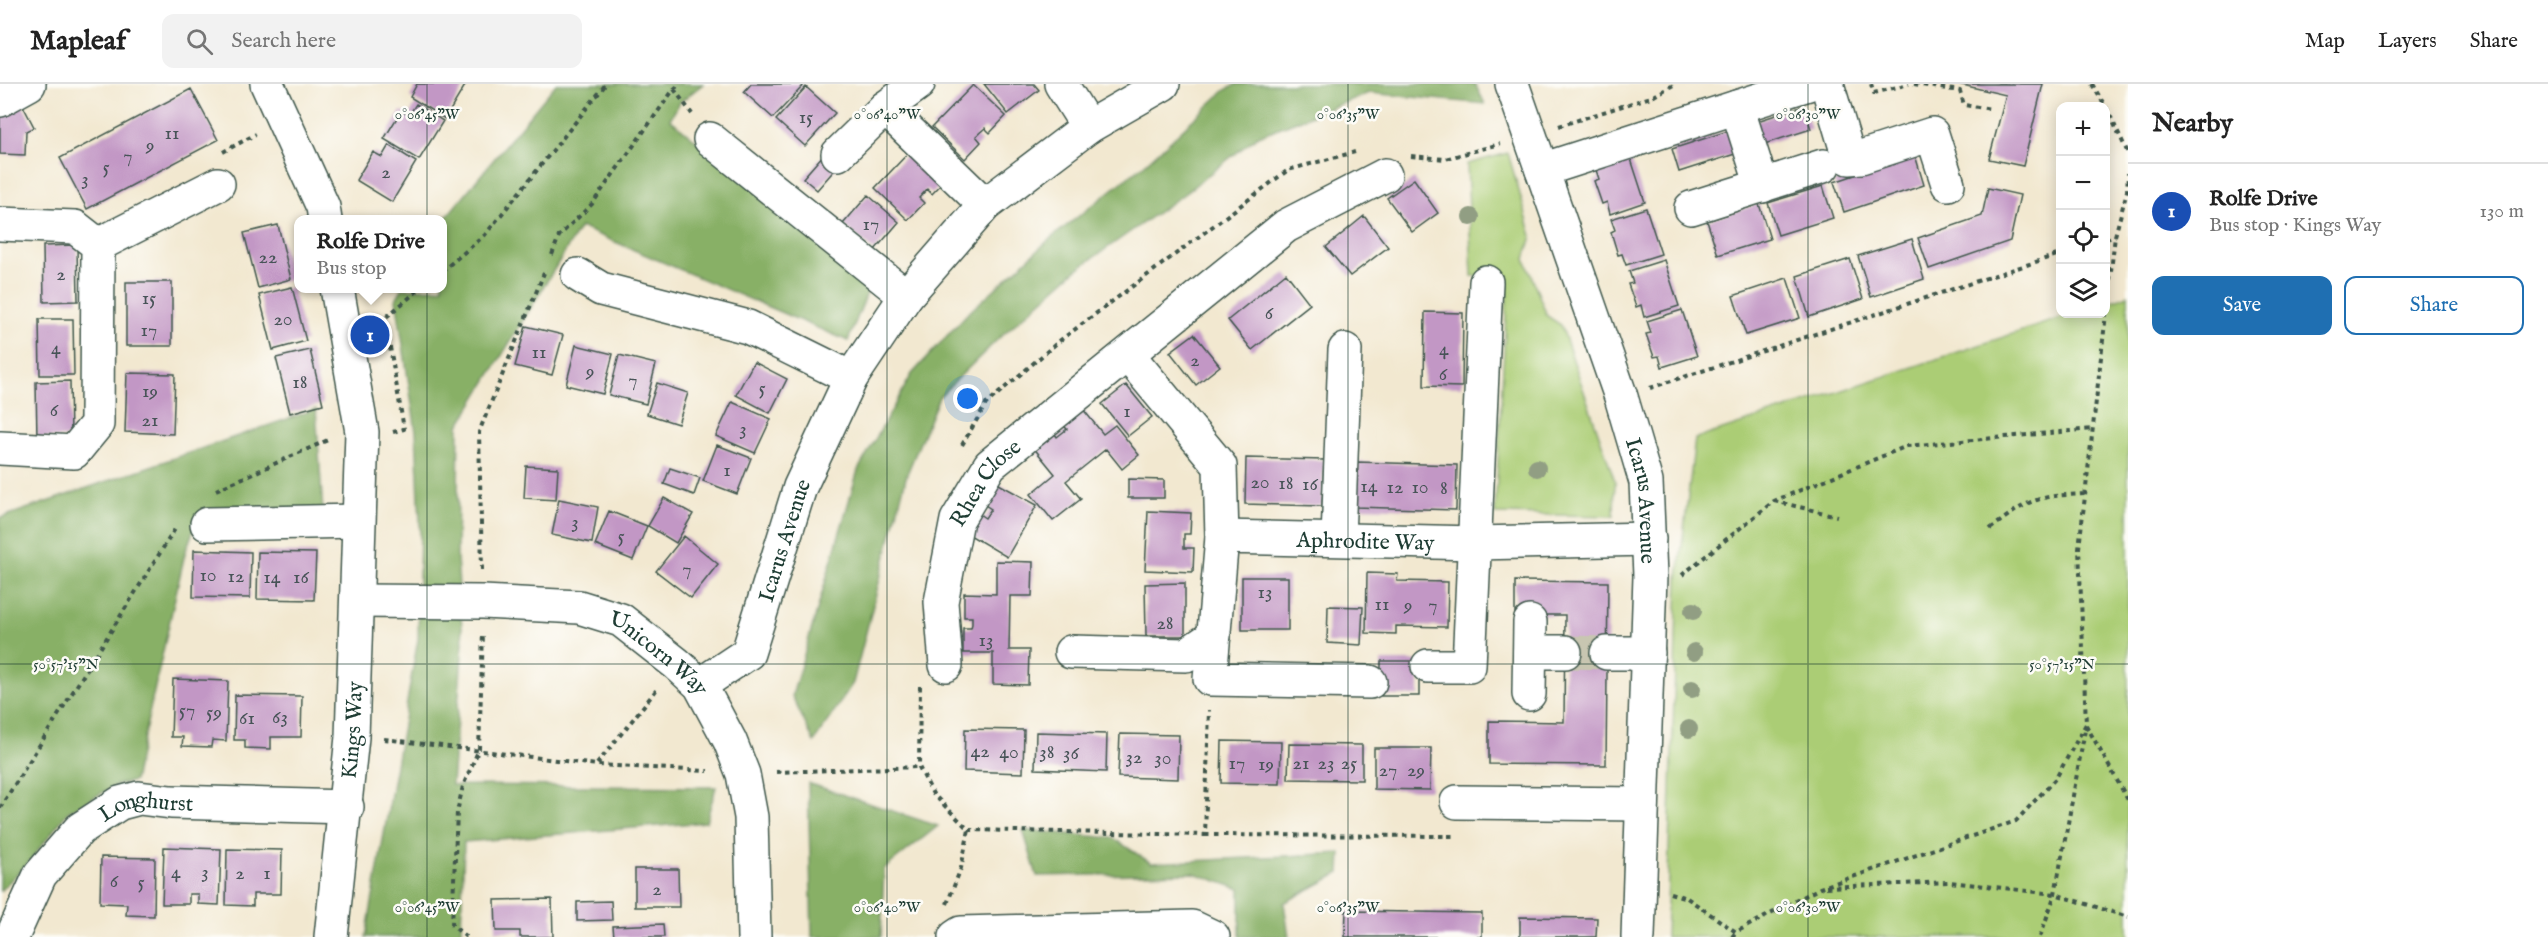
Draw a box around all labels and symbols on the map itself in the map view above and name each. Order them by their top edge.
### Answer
text: 0°06'45"W [395,105,460,124]
house number: 15 [799,105,813,130]
text: 0°06'40"W [854,105,921,124]
text: 0°06'35"W [1317,105,1380,124]
text: 0°06'30"W [1776,105,1841,124]
house number: 11 [165,121,179,146]
house number: 9 [145,133,154,158]
house number: 7 [123,144,133,169]
house number: 5 [102,155,110,180]
house number: 2 [381,160,391,185]
house number: 3 [81,167,89,192]
house number: 17 [863,212,879,237]
house number: 22 [259,245,277,270]
house number: 2 [56,262,66,287]
house number: 15 [142,286,156,311]
house number: 6 [1265,301,1274,326]
house number: 20 [273,307,293,332]
pin: 1 [350,312,389,358]
house number: 17 [141,318,157,343]
house number: 4 [51,336,61,361]
house number: 4 [1439,337,1449,362]
house number: 11 [532,340,546,365]
house number: 2 [1190,348,1200,373]
house number: 9 [585,359,594,384]
house number: 6 [1439,362,1448,387]
house number: 7 [628,368,638,393]
house number: 18 [292,370,308,395]
house number: 5 [758,376,766,401]
house number: 19 [142,379,158,404]
your location [953,384,982,413]
house number: 6 [50,398,59,423]
house number: 1 [1123,399,1131,424]
house number: 21 [142,408,158,433]
house number: 3 [739,417,747,442]
street label: Rhea Close [944,434,1027,532]
street label: Icarus Avenue [1618,435,1661,564]
house number: 1 [723,458,731,483]
house number: 20 [1250,470,1270,495]
house number: 18 [1278,471,1294,496]
house number: 16 [1302,472,1319,497]
house number: 14 [1360,474,1378,499]
street label: Icarus Avenue [753,475,818,606]
house number: 12 [1387,475,1403,500]
house number: 10 [1411,475,1429,500]
house number: 8 [1440,476,1448,501]
house number: 3 [571,510,579,535]
house number: 5 [617,524,625,549]
street label: Aphrodite Way [1295,527,1435,558]
house number: 7 [682,557,692,582]
house number: 10 [199,563,217,588]
house number: 12 [228,564,244,589]
house number: 14 [263,565,281,590]
house number: 16 [293,565,310,590]
house number: 13 [1258,580,1272,605]
house number: 11 [1375,592,1389,617]
house number: 9 [1403,593,1412,618]
house number: 7 [1428,593,1438,618]
street label: Unicorn Way [606,605,715,700]
house number: 28 [1156,611,1174,636]
house number: 13 [979,628,993,653]
text: 50°57'15"N [33,655,99,674]
text: 50°57'15"N [2029,655,2095,674]
street label: Kings Way [336,681,370,780]
house number: 57 [179,698,195,723]
house number: 59 [206,700,222,725]
house number: 63 [272,705,288,730]
house number: 61 [239,706,255,731]
house number: 42 [970,739,990,764]
house number: 40 [999,740,1019,765]
house number: 38 [1039,740,1055,765]
house number: 36 [1063,741,1080,766]
house number: 32 [1126,745,1142,770]
house number: 30 [1154,746,1172,771]
house number: 17 [1229,751,1245,776]
house number: 21 [1293,751,1309,776]
house number: 23 [1318,751,1334,776]
house number: 25 [1341,751,1357,776]
house number: 19 [1258,752,1274,777]
house number: 27 [1379,758,1397,783]
house number: 29 [1407,758,1425,783]
street label: Longhurst [94,786,194,829]
house number: 4 [171,860,181,885]
house number: 3 [201,860,209,885]
house number: 2 [235,861,245,886]
house number: 1 [263,861,271,886]
house number: 6 [110,869,119,894]
house number: 5 [137,870,145,895]
house number: 2 [652,877,662,902]
text: 0°06'45"W [395,898,460,917]
text: 0°06'40"W [854,898,921,917]
text: 0°06'35"W [1317,898,1380,917]
text: 0°06'30"W [1776,898,1841,917]

